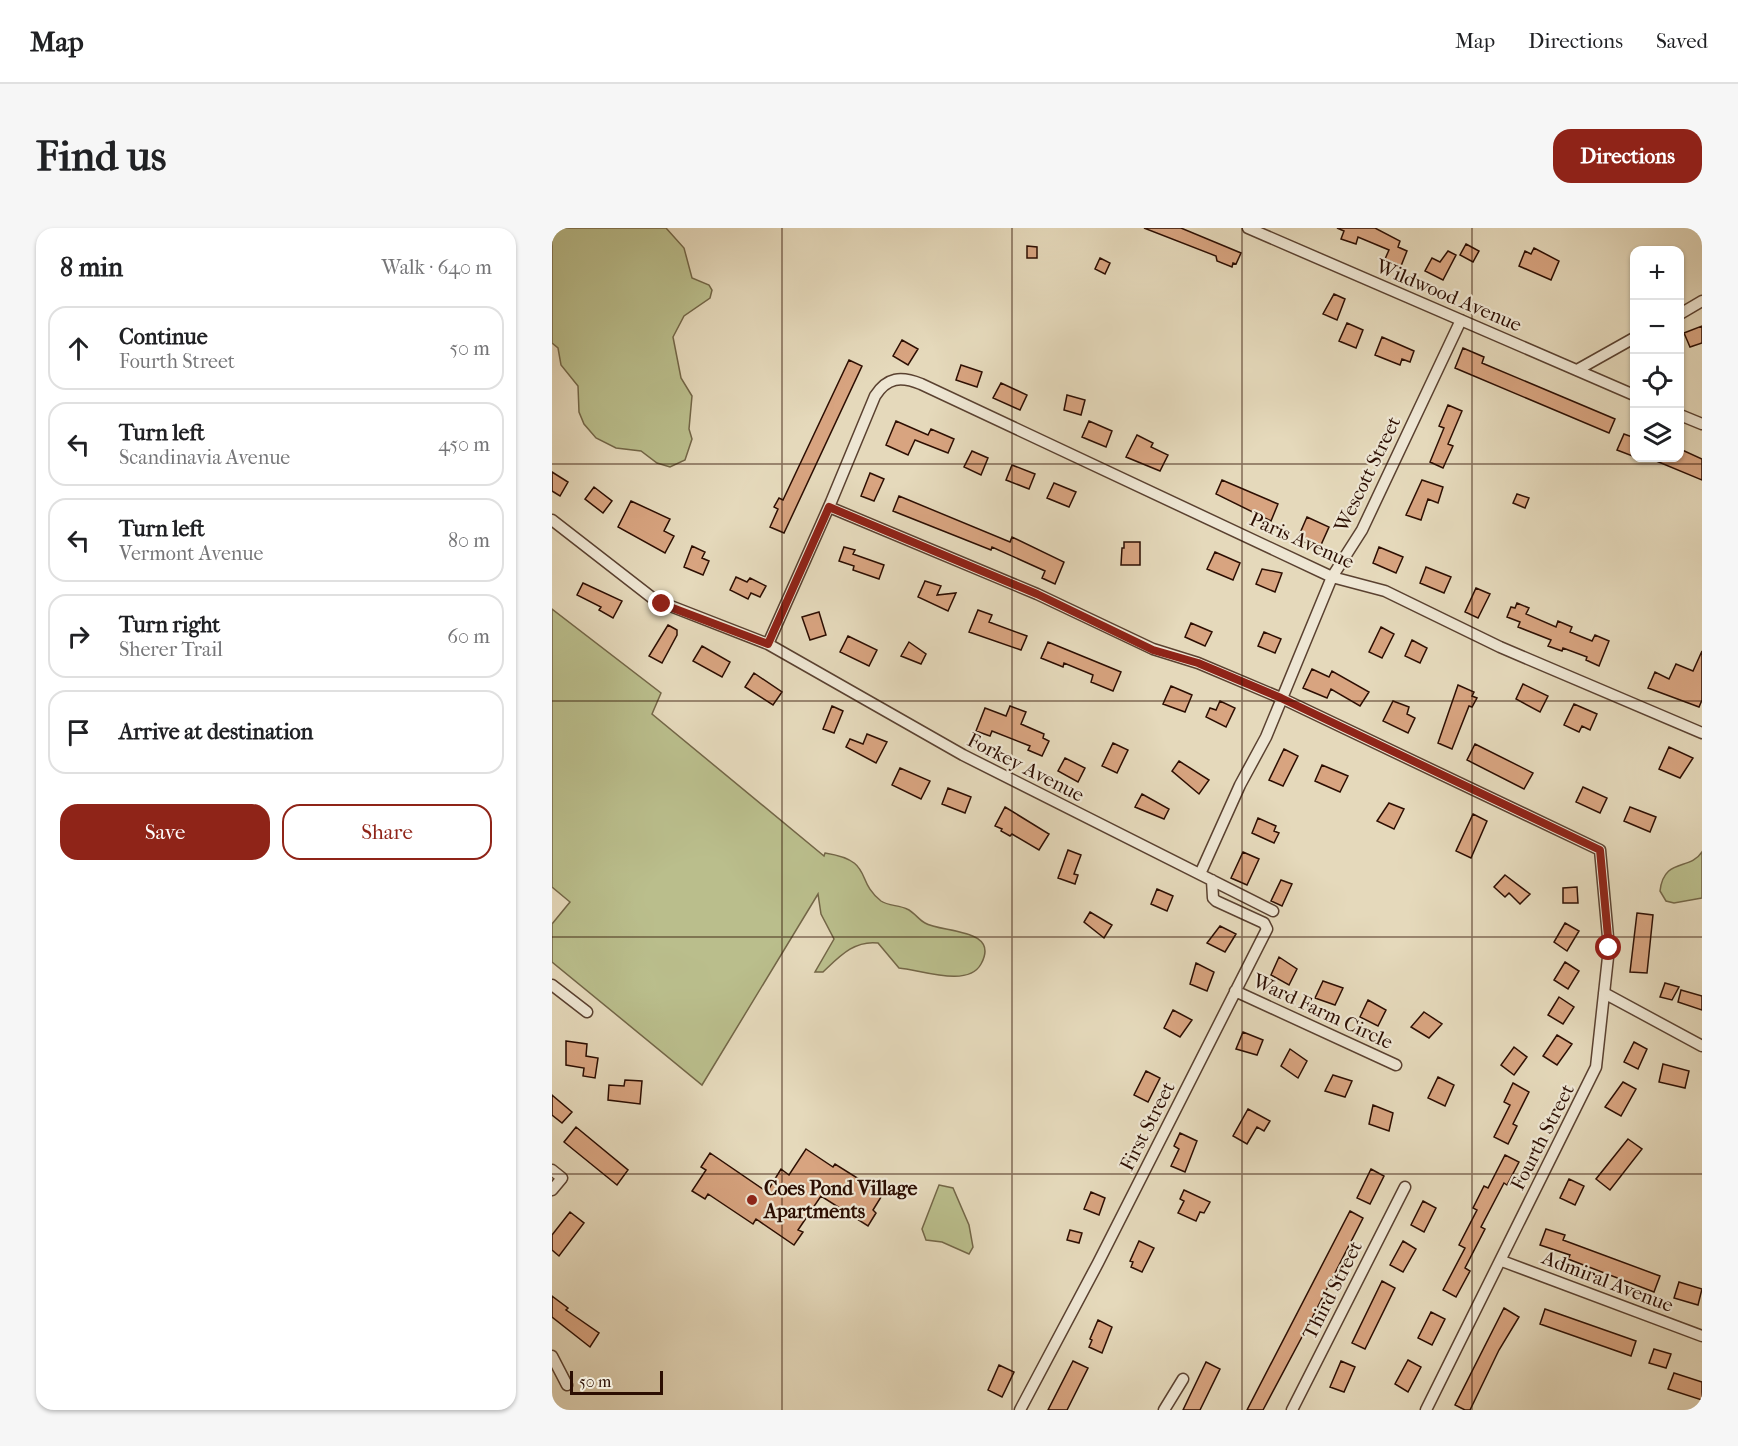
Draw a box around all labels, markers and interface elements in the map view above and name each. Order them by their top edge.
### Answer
text: Map [30,25,84,58]
text: Map [1455,29,1495,53]
text: Directions [1528,29,1623,53]
text: Saved [1656,29,1708,53]
button: Directions [1553,129,1702,183]
text: Find us [36,132,166,181]
map controls [1630,246,1684,462]
button: + [1630,246,1684,300]
text: 8 min [60,252,123,283]
street label: Wildwood Avenue [1372,254,1525,337]
text: Walk · 640 m [382,256,492,279]
button: − [1630,300,1684,354]
text: Continue [119,324,208,350]
icon: ahead [62,332,95,365]
text: 50 m [449,337,490,360]
text: Fourth Street [119,350,235,373]
button: locate [1630,354,1684,408]
button: layers [1630,408,1684,462]
street label: Wescott Street [1329,413,1405,537]
text: Turn left [119,420,205,446]
icon: left [62,428,95,461]
text: 450 m [438,433,490,456]
text: Scandinavia Avenue [119,446,290,469]
street label: Paris Avenue [1246,507,1358,574]
text: Turn left [119,516,205,542]
icon: left [62,524,95,557]
text: 80 m [448,529,490,552]
text: Vermont Avenue [119,542,263,565]
route end [648,590,674,616]
text: Turn right [119,612,220,638]
icon: right [62,620,95,653]
text: 60 m [447,625,490,648]
text: Sherer Trail [119,638,223,661]
icon: arrive [62,716,95,749]
text: Arrive at destination [119,719,313,745]
street label: Forkey Avenue [963,728,1088,807]
button: Save [60,804,270,860]
button: Share [282,804,492,860]
route start [1595,934,1621,960]
street label: Ward Farm Circle [1248,969,1397,1054]
street label: First Street [1115,1078,1180,1175]
street label: Fourth Street [1506,1080,1579,1194]
place label: Coes Pond Village Apartments [762,1177,917,1223]
marker: Coes Pond Village Apartments [745,1193,759,1207]
street label: Third Street [1298,1237,1367,1343]
street label: Admiral Avenue [1538,1246,1677,1317]
scale bar [570,1368,663,1396]
text: 50 m [579,1372,611,1391]

